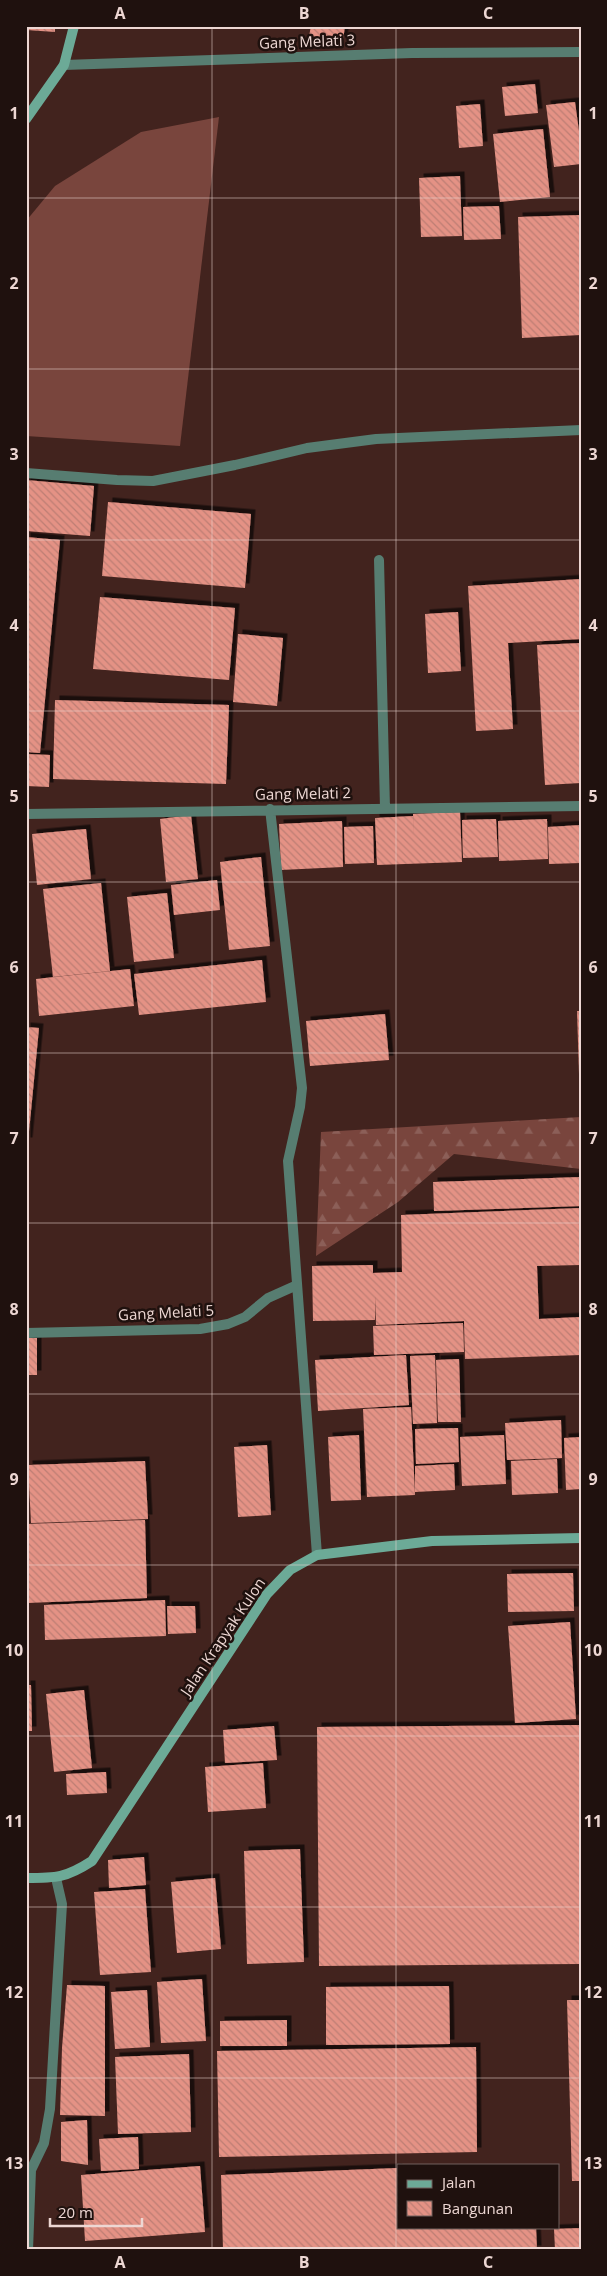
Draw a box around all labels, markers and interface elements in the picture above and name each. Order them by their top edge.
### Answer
text: A [114,2,126,24]
text: B [299,2,309,24]
text: C [483,2,493,24]
street label: Gang Melati 3 [259,29,355,53]
text: 1 [9,102,19,124]
text: 1 [588,102,598,124]
text: 2 [9,272,19,294]
text: 2 [588,272,598,294]
text: 3 [9,443,19,465]
text: 3 [588,443,598,465]
text: 4 [9,614,19,636]
text: 4 [588,614,598,636]
street label: Gang Melati 2 [255,782,351,804]
text: 5 [9,785,19,807]
text: 5 [588,785,598,807]
text: 6 [9,956,19,978]
text: 6 [588,956,598,978]
text: 7 [9,1127,19,1149]
text: 7 [588,1127,598,1149]
text: 8 [9,1298,19,1320]
text: 8 [588,1298,598,1320]
street label: Gang Melati 5 [117,1299,214,1325]
text: 9 [9,1468,19,1490]
text: 9 [588,1468,598,1490]
street label: Jalan Krapyak Kulon [174,1573,269,1701]
text: 10 [5,1639,23,1661]
text: 10 [584,1639,602,1661]
text: 11 [5,1810,23,1832]
text: 11 [584,1810,602,1832]
text: 12 [5,1981,23,2003]
text: 12 [584,1981,602,2003]
text: 13 [5,2152,23,2174]
text: 13 [584,2152,602,2174]
legend [397,2164,560,2228]
text: Jalan [440,2172,476,2192]
scale bar [50,2196,142,2228]
text: Bangunan [442,2198,513,2218]
text: 20 m [58,2202,93,2222]
text: A [114,2251,126,2273]
text: B [299,2251,309,2273]
text: C [483,2251,493,2273]

